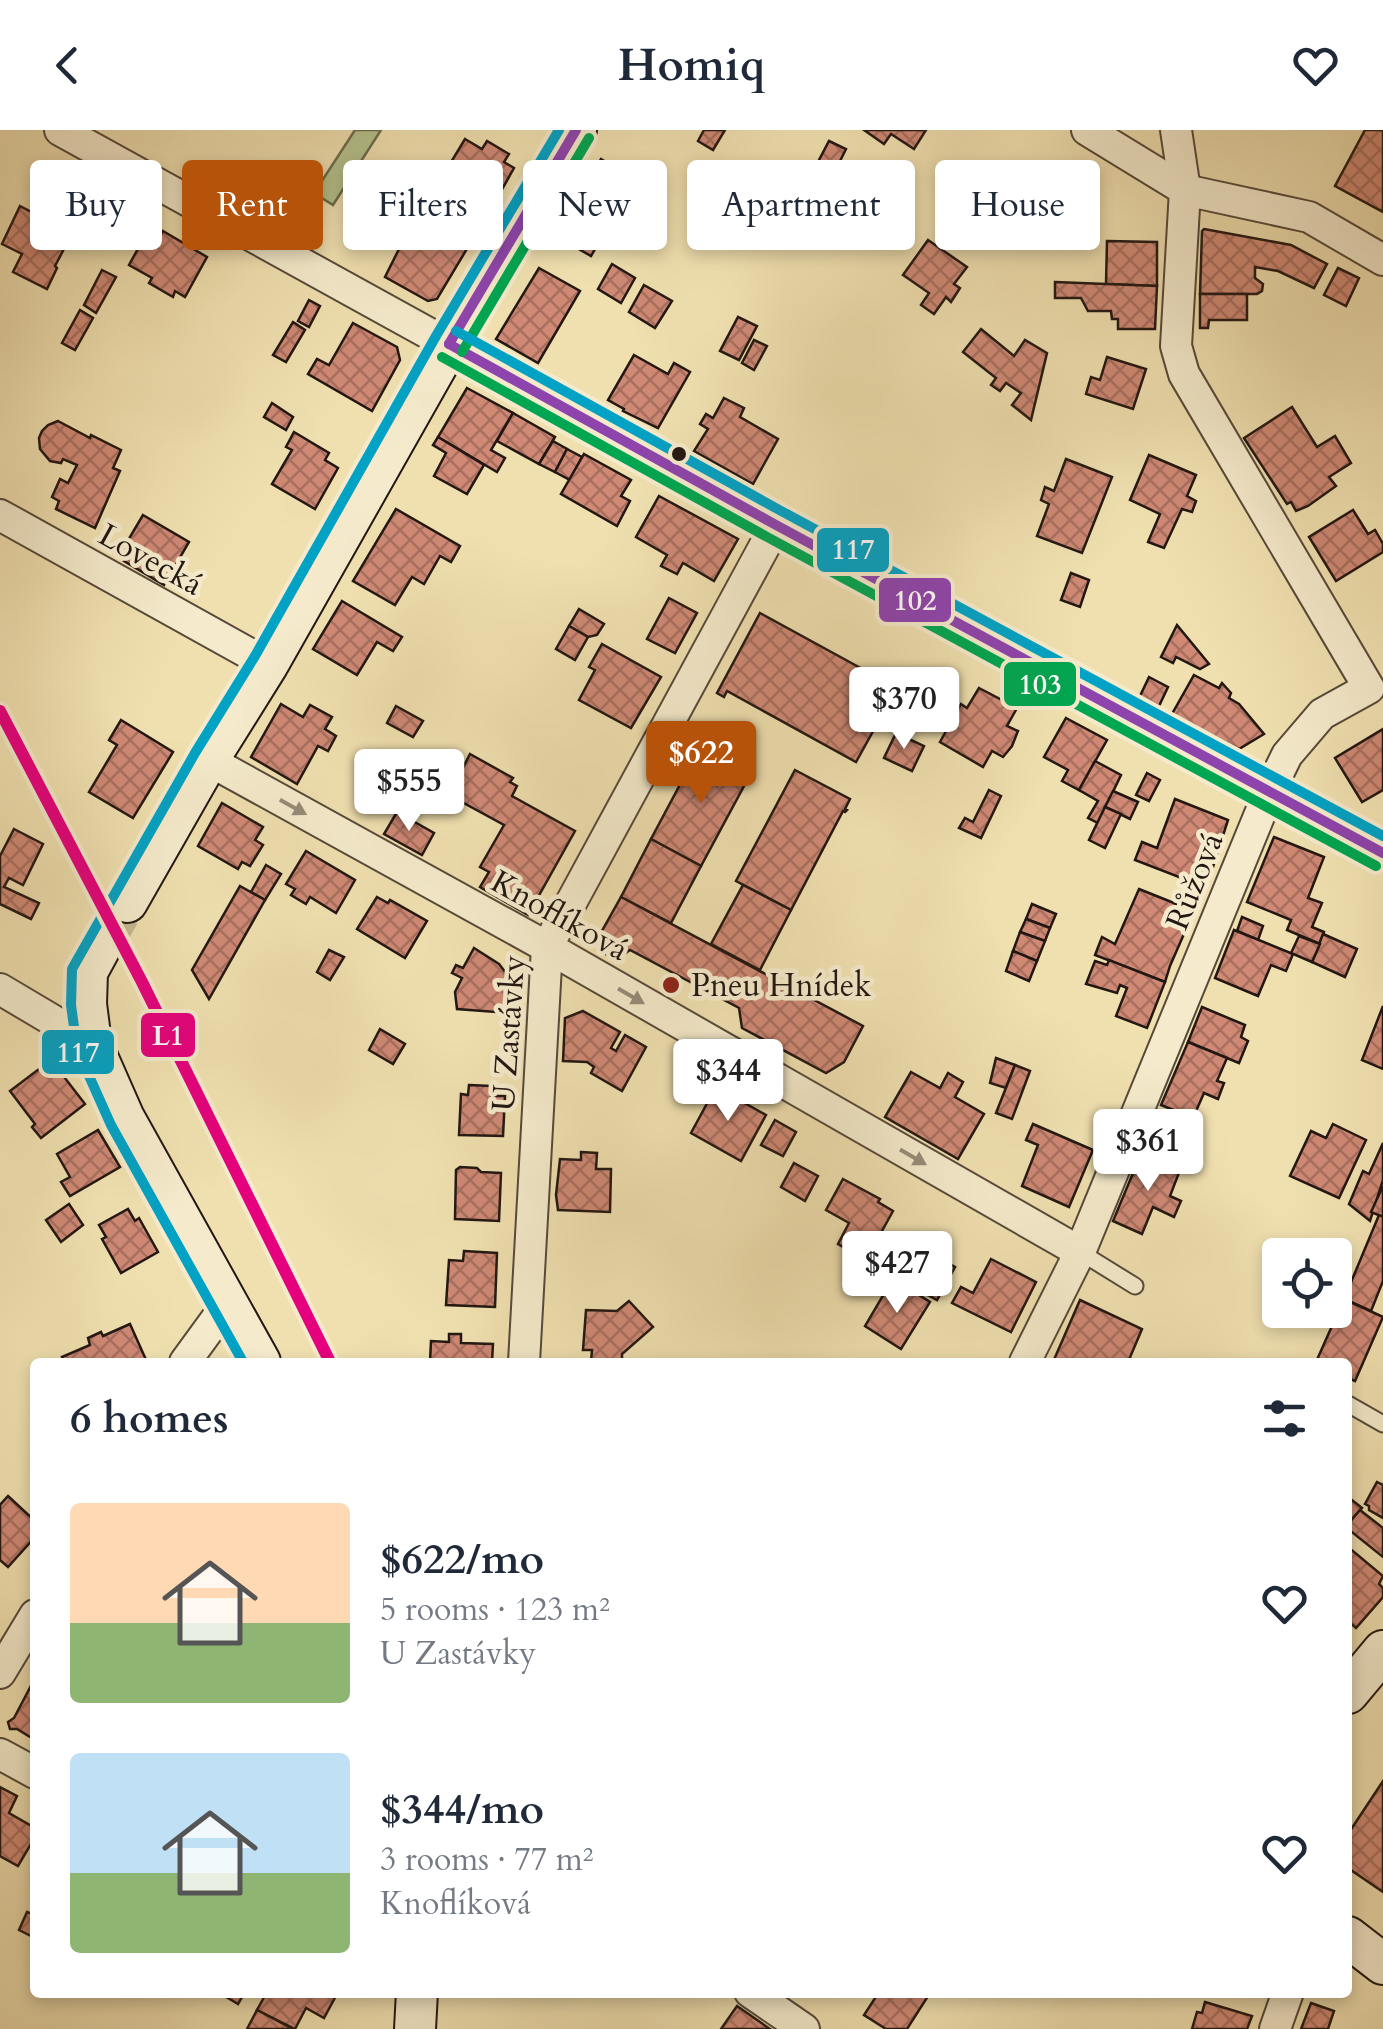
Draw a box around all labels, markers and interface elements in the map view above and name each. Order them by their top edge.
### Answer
text: Homiq [618,35,765,96]
icon: back [40,38,95,93]
icon: heart [1288,38,1343,93]
chip: Buy [30,160,162,250]
chip: Rent [182,160,323,250]
chip: Filters [343,160,503,250]
chip: New [523,160,667,250]
chip: Apartment [687,160,915,250]
chip: House [935,160,1100,250]
unlabelled marker [669,444,689,464]
street label: Lovecká [90,513,211,607]
line badge: 117 [815,526,891,574]
text: 117 [831,531,875,569]
line badge: 102 [877,576,953,624]
text: 102 [893,582,937,620]
line badge: 103 [1002,660,1078,708]
text: 103 [1018,666,1062,704]
pin: $370 [845,667,963,752]
text: $370 [871,677,937,721]
pin: $622 [642,721,760,806]
text: $622 [668,731,734,775]
pin: $555 [350,749,468,834]
text: $555 [376,759,442,803]
one-way arrow [279,798,308,815]
street label: Růžová [1156,826,1234,937]
street label: Knoflíková [483,860,636,972]
street label: U Zastávky [482,954,536,1113]
place label: Pneu Hnídek [691,964,871,1008]
marker: Pneu Hnídek [660,974,682,996]
one-way arrow [617,986,645,1004]
line badge: L1 [139,1011,197,1059]
text: L1 [152,1017,184,1055]
line badge: 117 [40,1028,116,1076]
text: 117 [56,1034,100,1072]
pin: $344 [669,1039,787,1124]
text: $344 [695,1049,761,1093]
pin: $361 [1089,1109,1207,1194]
text: $361 [1115,1119,1181,1163]
one-way arrow [899,1148,927,1165]
pin: $427 [838,1231,956,1316]
map controls [1262,1238,1352,1328]
button: locate [1262,1238,1352,1328]
text: $427 [864,1241,930,1285]
text: 6 homes [70,1390,228,1447]
icon: filters [1257,1391,1312,1446]
text: $622/mo [380,1531,544,1588]
icon: home [150,1543,270,1663]
icon: heart [1257,1576,1312,1631]
text: 5 rooms · 123 m² [380,1588,610,1632]
text: U Zastávky [380,1632,536,1676]
text: $344/mo [380,1781,544,1838]
icon: home [150,1793,270,1913]
icon: heart [1257,1826,1312,1881]
text: 3 rooms · 77 m² [380,1838,593,1882]
text: Knoflíková [380,1882,531,1926]

